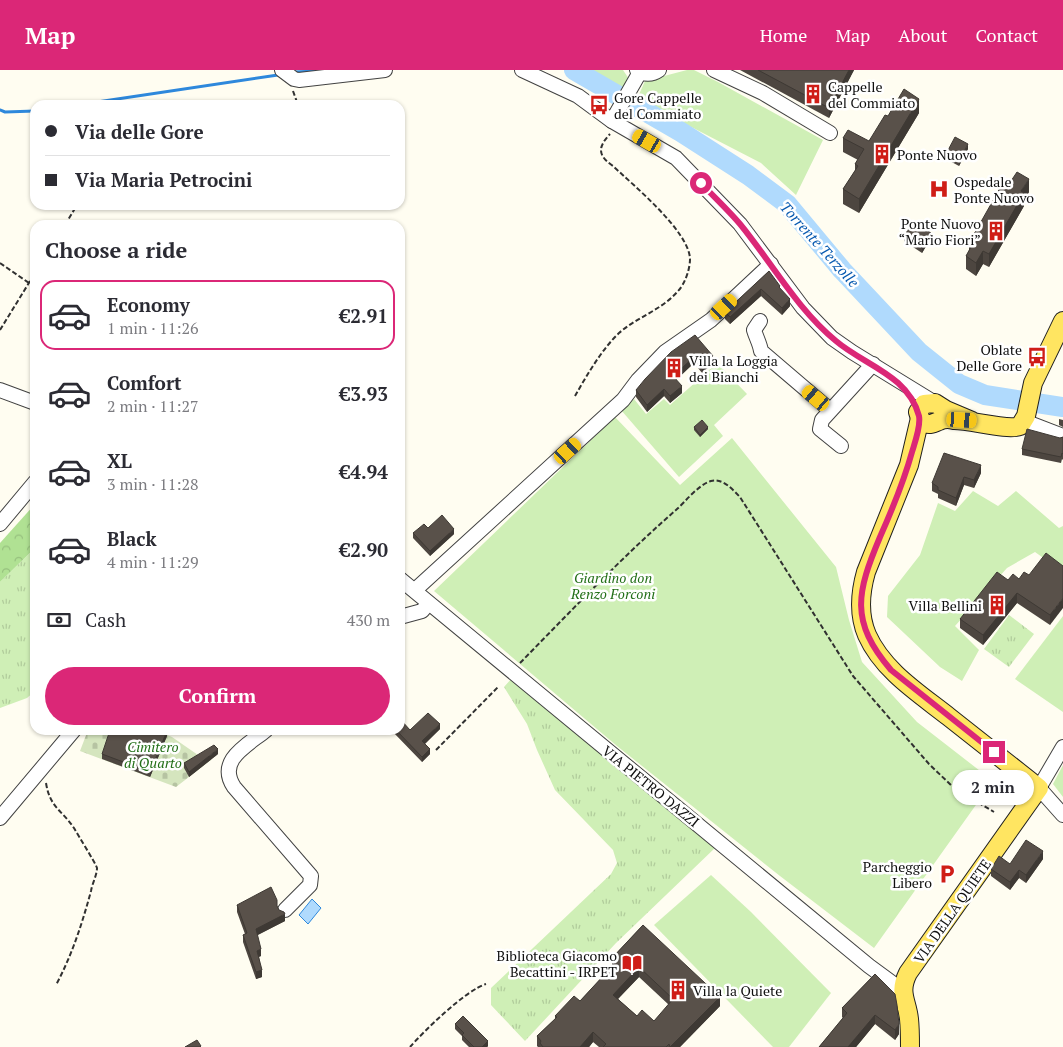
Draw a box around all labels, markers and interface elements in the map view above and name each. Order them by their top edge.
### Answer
text: Map [25,19,75,51]
text: Home [760,23,807,47]
text: Map [835,23,870,47]
text: About [898,23,947,47]
text: Contact [975,23,1038,47]
place label: Cappelle del Commiato [828,77,915,112]
building icon: Cappelle del Commiato [802,83,824,105]
place label: Gore Cappelle del Commiato [614,88,702,123]
bus stop icon: Gore Cappelle del Commiato [588,94,610,116]
text: Via delle Gore [75,119,204,144]
car [630,127,663,155]
building icon: Ponte Nuovo [871,143,893,165]
place label: Ponte Nuovo [897,145,977,164]
text: Via Maria Petrocini [75,167,252,192]
route start [690,172,712,194]
place label: Ospedale Ponte Nuovo [954,172,1034,207]
hospital icon: Ospedale Ponte Nuovo [928,178,950,200]
water label: Torrente Terzolle [776,197,864,291]
place label: Ponte Nuovo “Mario Fiori” [899,214,981,249]
building icon: Ponte Nuovo “Mario Fiori” [985,220,1007,242]
text: Choose a ride [45,235,187,264]
car [707,291,740,323]
text: Economy [107,292,190,317]
icon: car [47,293,92,338]
text: €2.91 [339,303,388,328]
text: 1 min · 11:26 [107,317,199,339]
place label: Oblate Delle Gore [956,340,1022,375]
bus stop icon: Oblate Delle Gore [1026,346,1048,368]
place label: Villa la Loggia dei Bianchi [689,351,778,386]
building icon: Villa la Loggia dei Bianchi [663,357,685,379]
text: Comfort [107,370,182,395]
icon: car [47,371,92,416]
text: €3.93 [339,381,388,406]
car [799,383,832,413]
text: 2 min · 11:27 [107,395,199,417]
car [946,412,977,428]
car [551,435,584,467]
text: XL [107,448,132,473]
icon: car [47,449,92,494]
text: €4.94 [339,459,388,484]
text: 3 min · 11:28 [107,473,199,495]
text: Black [107,526,157,551]
icon: car [47,527,92,572]
text: €2.90 [339,537,388,562]
text: 4 min · 11:29 [107,551,199,573]
park label: Giardino don Renzo Forconi [570,568,655,603]
building icon: Villa Bellini [986,594,1008,616]
place label: Villa Bellini [908,596,982,615]
icon: cash [45,606,73,634]
text: Cash [85,607,126,632]
text: 430 m [347,609,390,631]
button: Confirm [45,667,390,725]
park label: Cimitero di Quarto [124,737,182,772]
street label: VIA PIETRO DAZZI [599,741,704,831]
route end [983,741,1005,763]
callout: 2 min [953,770,1035,804]
text: 2 min [971,776,1015,798]
street label: VIA DELLA QUIETE [909,855,995,967]
place label: Parcheggio Libero [863,857,932,892]
parking icon: Parcheggio Libero [936,863,958,885]
place label: Biblioteca Giacomo Becattini - IRPET [497,946,617,981]
library icon: Biblioteca Giacomo Becattini - IRPET [621,952,643,974]
building icon: Villa la Quiete [667,979,689,1001]
place label: Villa la Quiete [693,981,782,1000]

